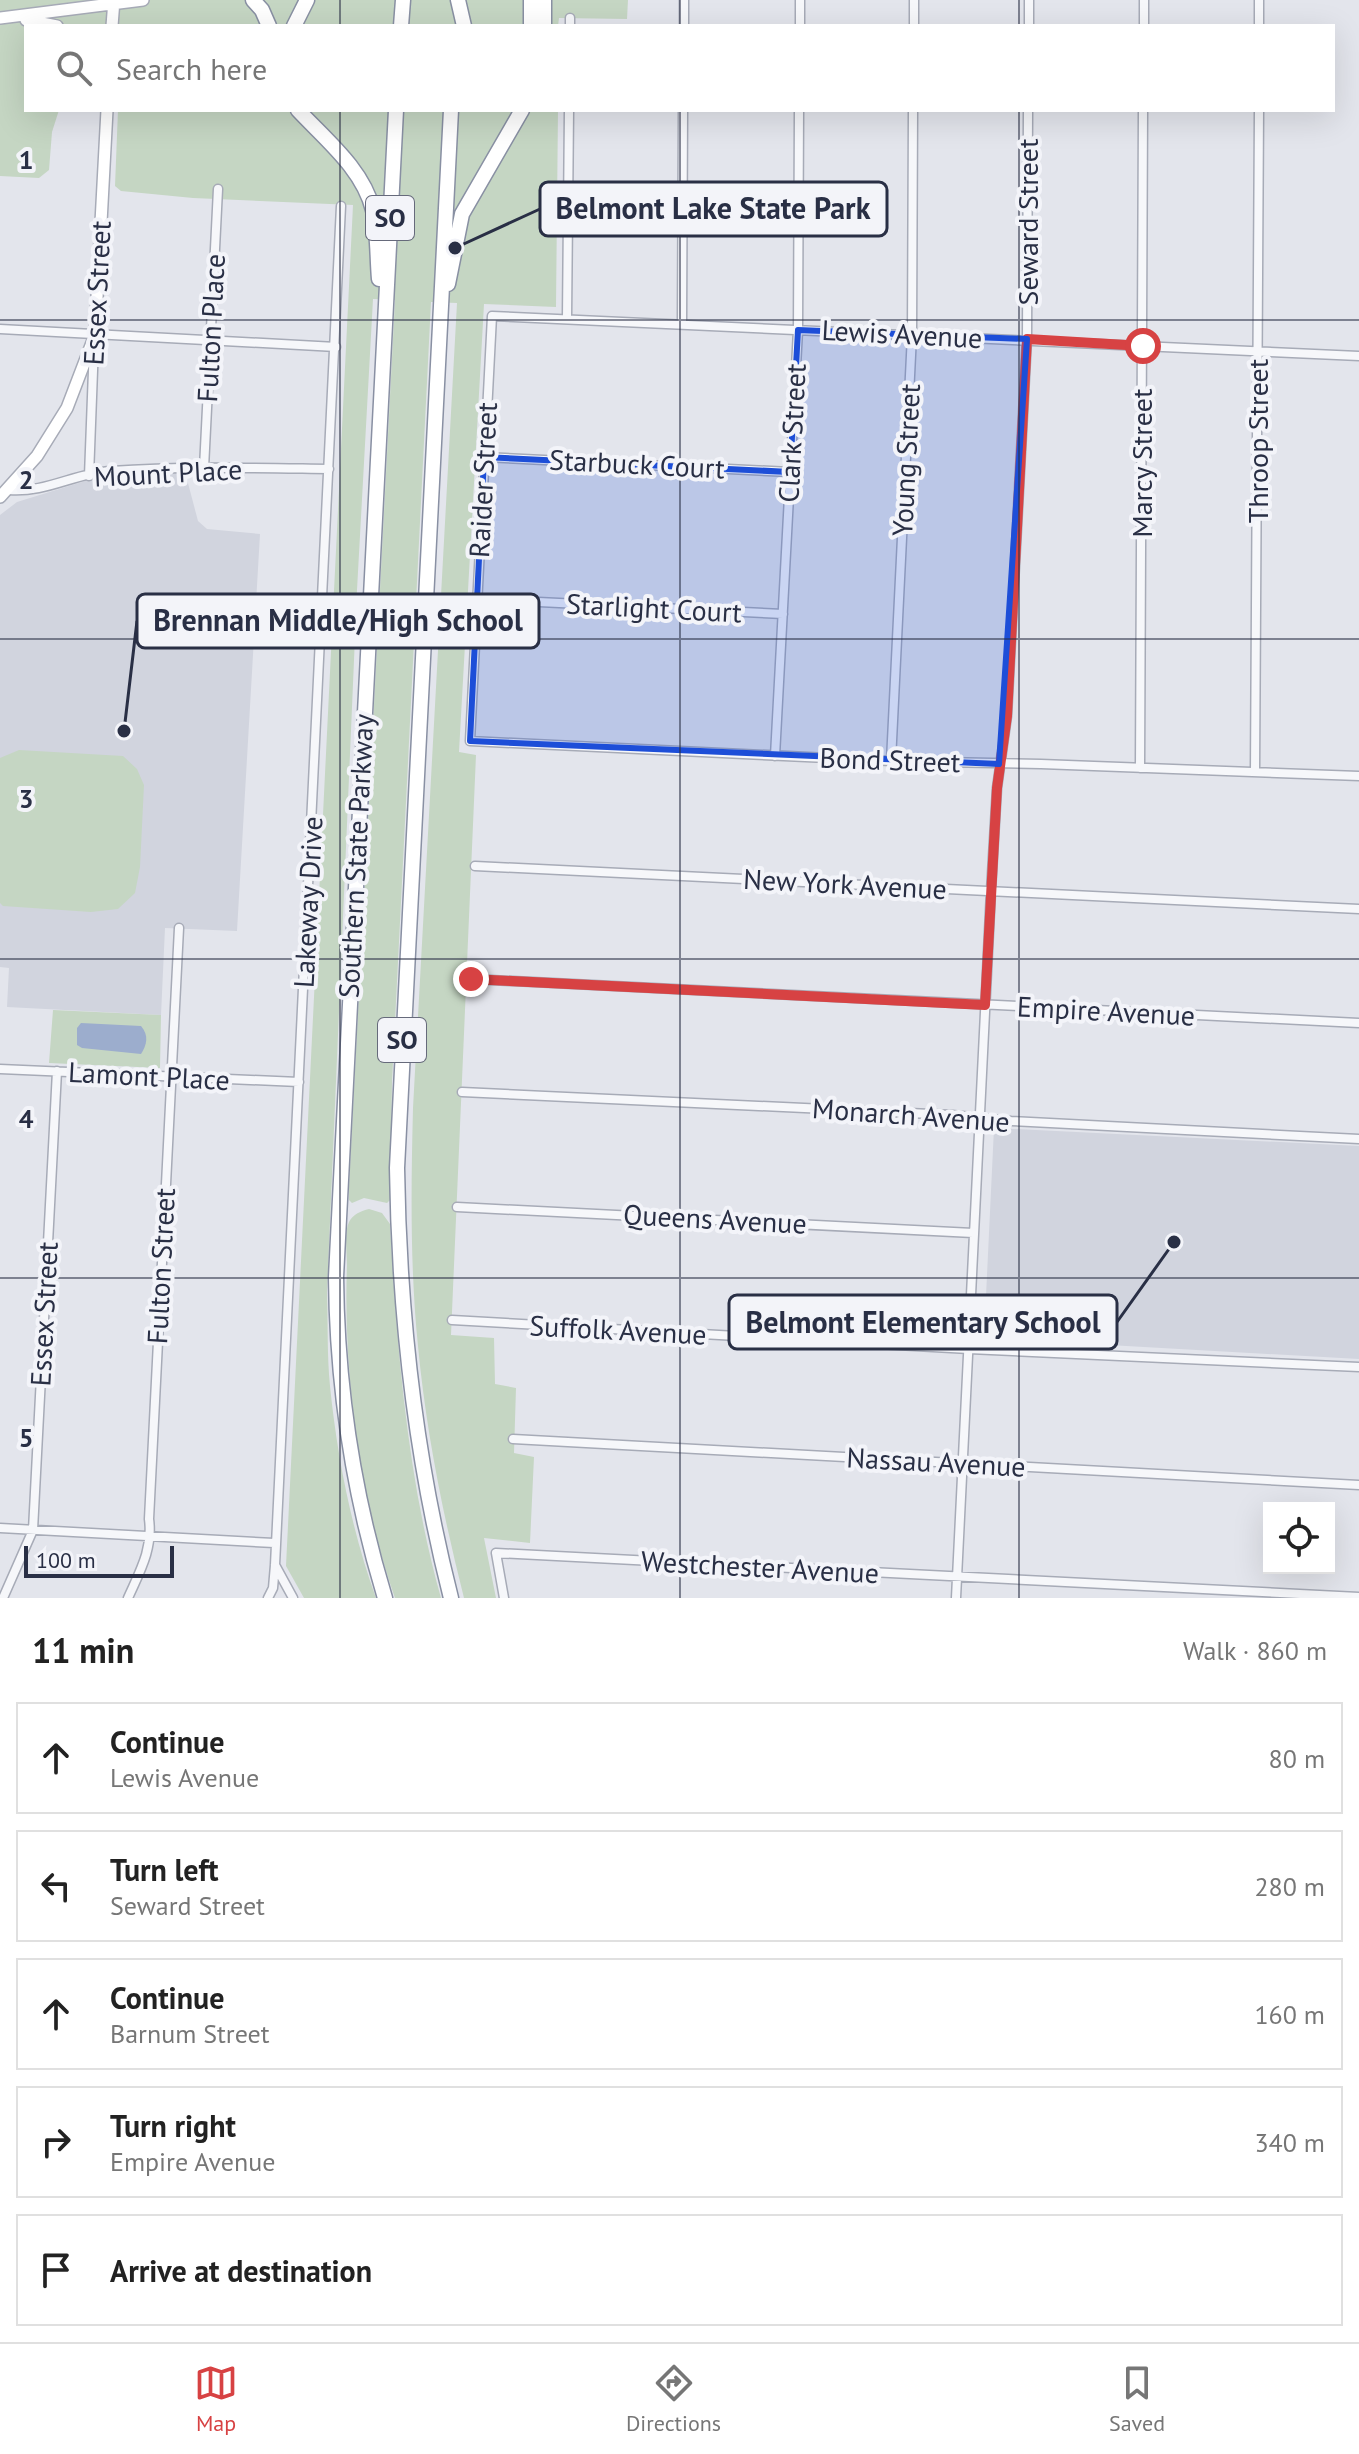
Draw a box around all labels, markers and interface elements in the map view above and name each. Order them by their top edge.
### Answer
search box [24,24,1335,112]
icon: search [52,46,96,90]
text: Search here [116,49,267,88]
street label: Seward Street [1009,138,1046,305]
text: 1 [19,143,33,176]
callout: Belmont Lake State Park [540,182,887,236]
text: Belmont Lake State Park [556,188,871,227]
road number: SO [366,196,414,240]
street label: Essex Street [74,219,119,366]
street label: Fulton Place [188,253,233,403]
street label: Lewis Avenue [821,311,983,356]
route start [1125,328,1161,364]
street label: Throop Street [1239,358,1276,523]
street label: Clark Street [769,362,814,503]
street label: Young Street [883,382,928,537]
street label: Marcy Street [1123,388,1160,537]
street label: Raider Street [460,401,505,559]
street label: Starbuck Court [548,440,726,487]
street label: Mount Place [93,450,243,495]
text: 2 [19,463,33,496]
street label: Starlight Court [565,584,743,631]
callout: Brennan Middle/High School [137,594,539,648]
text: Brennan Middle/High School [153,600,523,639]
street label: Southern State Parkway [330,713,381,999]
street label: Bond Street [819,739,961,780]
text: 3 [19,782,33,815]
street label: Lakeway Drive [285,815,330,989]
street label: New York Avenue [742,860,948,907]
route end [453,961,489,997]
street label: Empire Avenue [1016,987,1196,1034]
road number: SO [378,1018,426,1062]
street label: Lamont Place [67,1053,231,1098]
street label: Monarch Avenue [811,1089,1011,1140]
text: 4 [19,1102,34,1135]
street label: Fulton Street [138,1186,183,1345]
street label: Queens Avenue [622,1195,808,1242]
street label: Essex Street [21,1240,66,1387]
callout: Belmont Elementary School [729,1295,1117,1349]
text: Belmont Elementary School [746,1302,1101,1341]
street label: Suffolk Avenue [529,1306,708,1353]
text: 5 [19,1421,33,1454]
street label: Nassau Avenue [846,1438,1027,1485]
map controls [1263,1502,1335,1574]
button: locate [1263,1502,1335,1574]
scale bar [24,1542,174,1578]
street label: Westchester Avenue [640,1542,880,1591]
text: 100 m [36,1546,96,1574]
text: 11 min [32,1628,134,1672]
text: Walk · 860 m [1183,1634,1327,1667]
text: Continue [110,1722,224,1761]
icon: ahead [34,1736,78,1780]
text: 80 m [1269,1742,1325,1775]
text: Lewis Avenue [110,1761,259,1794]
text: Turn left [110,1850,218,1889]
icon: left [34,1864,78,1908]
text: 280 m [1254,1870,1325,1903]
text: Seward Street [110,1889,265,1922]
text: Continue [110,1978,224,2017]
icon: ahead [34,1992,78,2036]
text: 160 m [1254,1998,1325,2031]
text: Barnum Street [110,2017,270,2050]
text: Turn right [110,2106,236,2145]
icon: right [34,2120,78,2164]
text: 340 m [1254,2126,1325,2159]
text: Empire Avenue [110,2145,275,2178]
icon: arrive [34,2248,78,2292]
text: Arrive at destination [110,2251,372,2290]
tab: Map [194,2361,238,2437]
tab: Directions [626,2361,721,2437]
tab: Saved [1109,2361,1165,2437]

